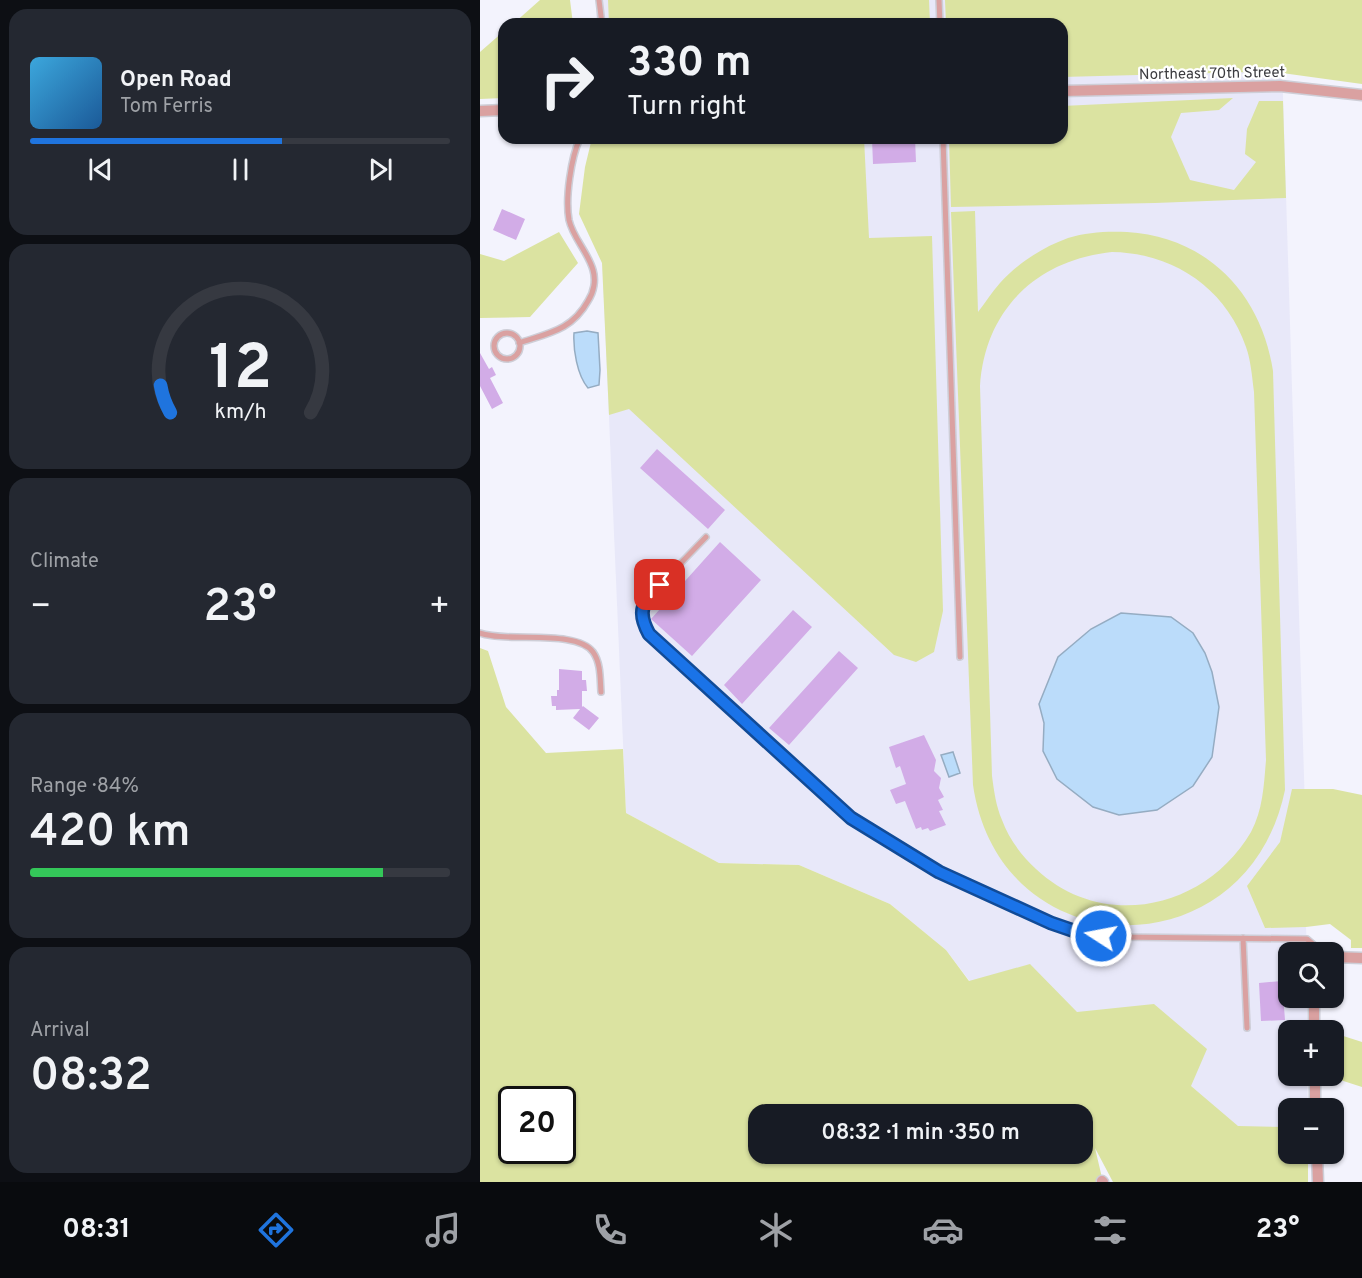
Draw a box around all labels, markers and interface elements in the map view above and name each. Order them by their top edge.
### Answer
text: 330 m [627,38,752,91]
icon: right [528,42,606,120]
street label: Northeast 70th Street [1139,64,1285,85]
text: Open Road [120,67,232,94]
text: Turn right [627,90,746,124]
text: Tom Ferris [120,94,213,120]
icon: previous [84,153,117,186]
icon: pause [224,153,257,186]
icon: next [364,153,397,186]
text: 12 [208,333,272,412]
text: km/h [214,400,266,427]
text: Climate [30,549,99,575]
pin [634,559,685,610]
icon: arrive [643,568,676,601]
text: 23° [203,580,277,637]
text: − [30,587,51,629]
text: + [429,587,450,629]
text: Range · 84% [30,774,139,800]
text: 420 km [30,805,190,862]
position arrow [1069,904,1133,968]
map controls [1278,942,1344,1164]
button: search [1278,942,1344,1008]
text: Arrival [30,1018,90,1044]
button: + [1278,1020,1344,1086]
text: 08:32 [30,1049,152,1106]
speed limit sign: 20 [498,1086,576,1164]
button: − [1278,1098,1344,1164]
text: 08:32 · 1 min · 350 m [821,1120,1020,1147]
icon: directions [255,1209,297,1251]
icon: music [422,1209,464,1251]
icon: phone [589,1209,631,1251]
icon: climate [755,1209,797,1251]
icon: car [922,1209,964,1251]
icon: filters [1089,1209,1131,1251]
text: 08:31 [62,1213,131,1247]
text: 23° [1256,1213,1300,1247]

